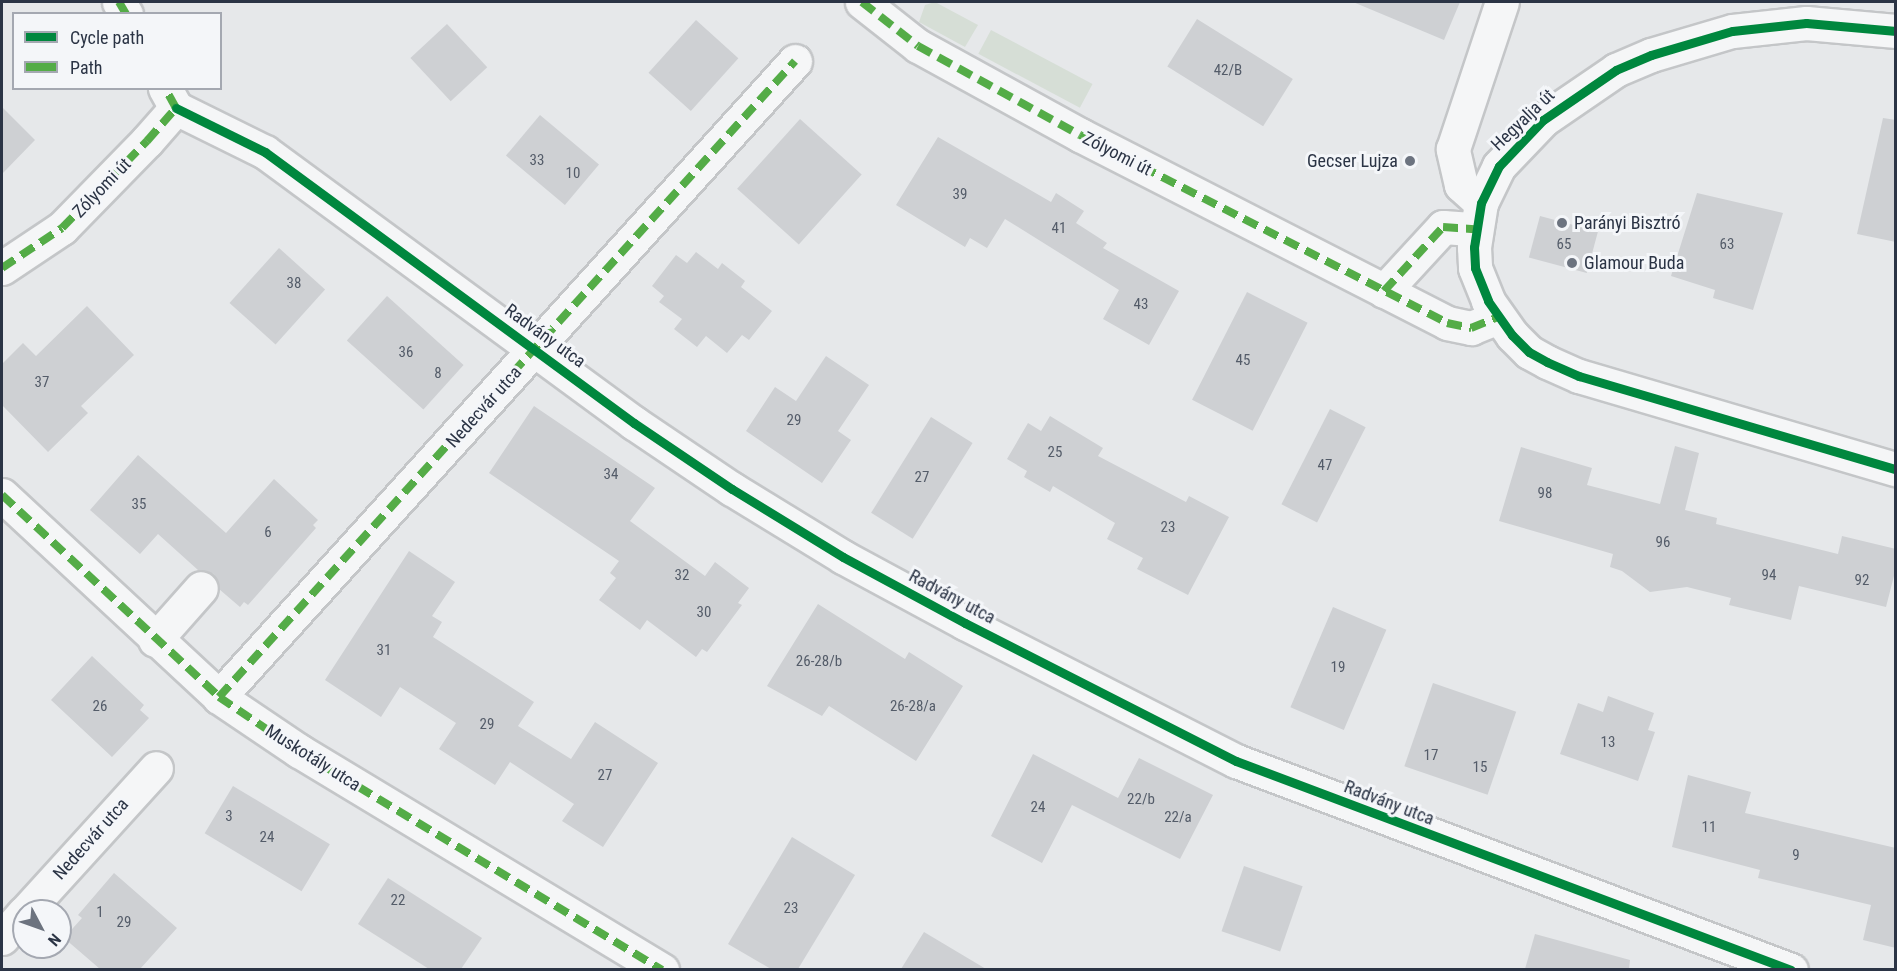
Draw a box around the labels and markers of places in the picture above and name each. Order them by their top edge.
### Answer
place label: Gecser Lujza [1307,150,1398,172]
marker: Gecser Lujza [1403,154,1417,168]
place label: Parányi Bisztró [1574,212,1680,234]
marker: Parányi Bisztró [1555,216,1569,230]
place label: Glamour Buda [1584,252,1684,274]
marker: Glamour Buda [1565,256,1579,270]

